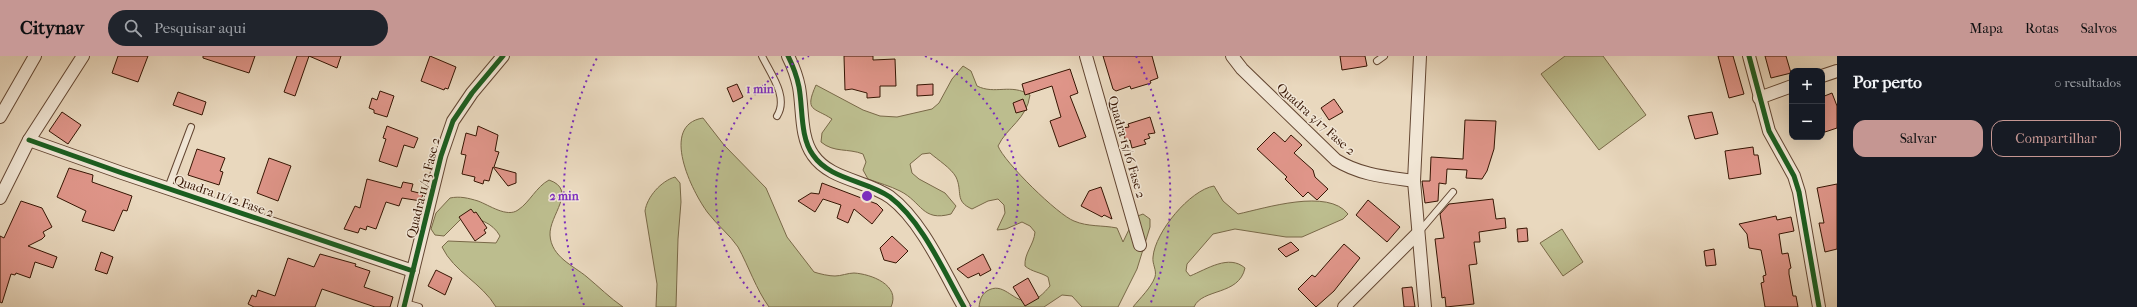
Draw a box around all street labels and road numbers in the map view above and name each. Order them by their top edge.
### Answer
street label: Quadra 3/17 Fase 2 [1274,80,1359,158]
street label: Quadra 15/16 Fase 2 [1105,94,1149,200]
street label: Quadra 11/13 Fase 2 [403,136,443,240]
street label: Quadra 11/12 Fase 2 [172,172,276,220]

